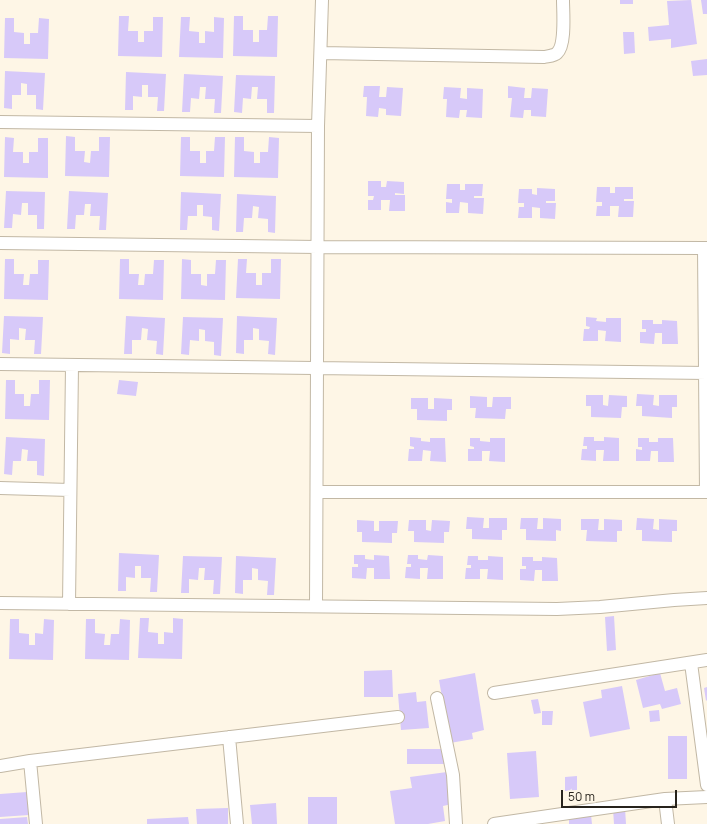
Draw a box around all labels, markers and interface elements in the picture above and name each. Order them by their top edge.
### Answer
scale bar [563,782,679,808]
text: 50 m [568,788,595,805]

